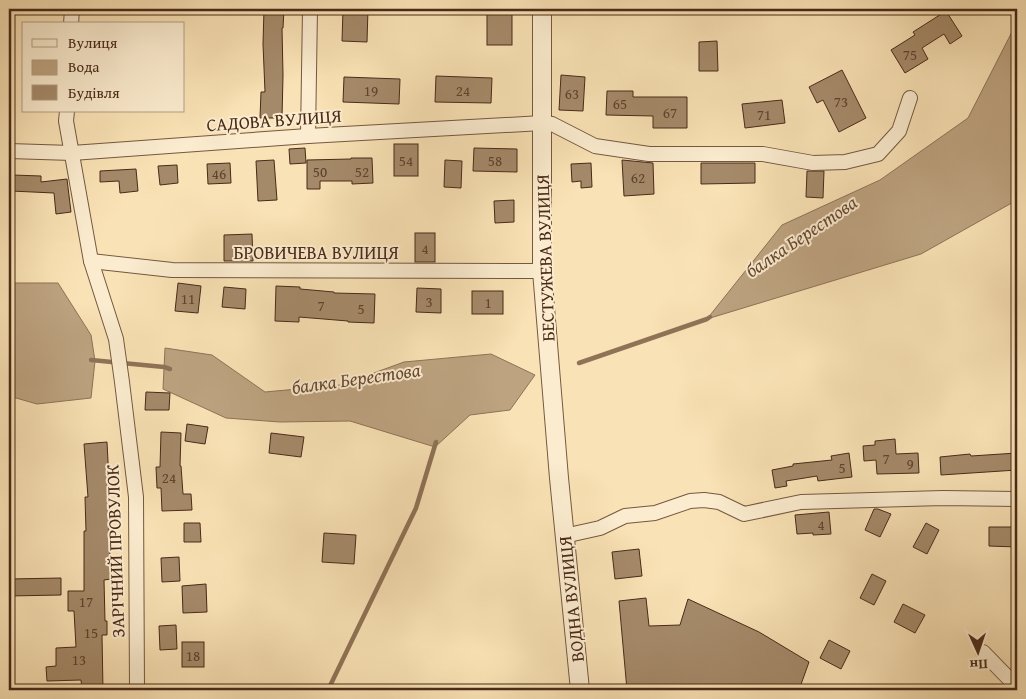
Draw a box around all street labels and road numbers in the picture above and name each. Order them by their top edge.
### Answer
street label: САДОВА ВУЛИЦЯ [206,102,343,138]
street label: БЕСТУЖЕВА ВУЛИЦЯ [529,174,561,342]
street label: БРОВИЧЕВА ВУЛИЦЯ [233,239,399,266]
street label: ЗАРІЧНИЙ ПРОВУЛОК [98,464,132,638]
street label: ВОДНА ВУЛИЦЯ [551,534,591,663]

